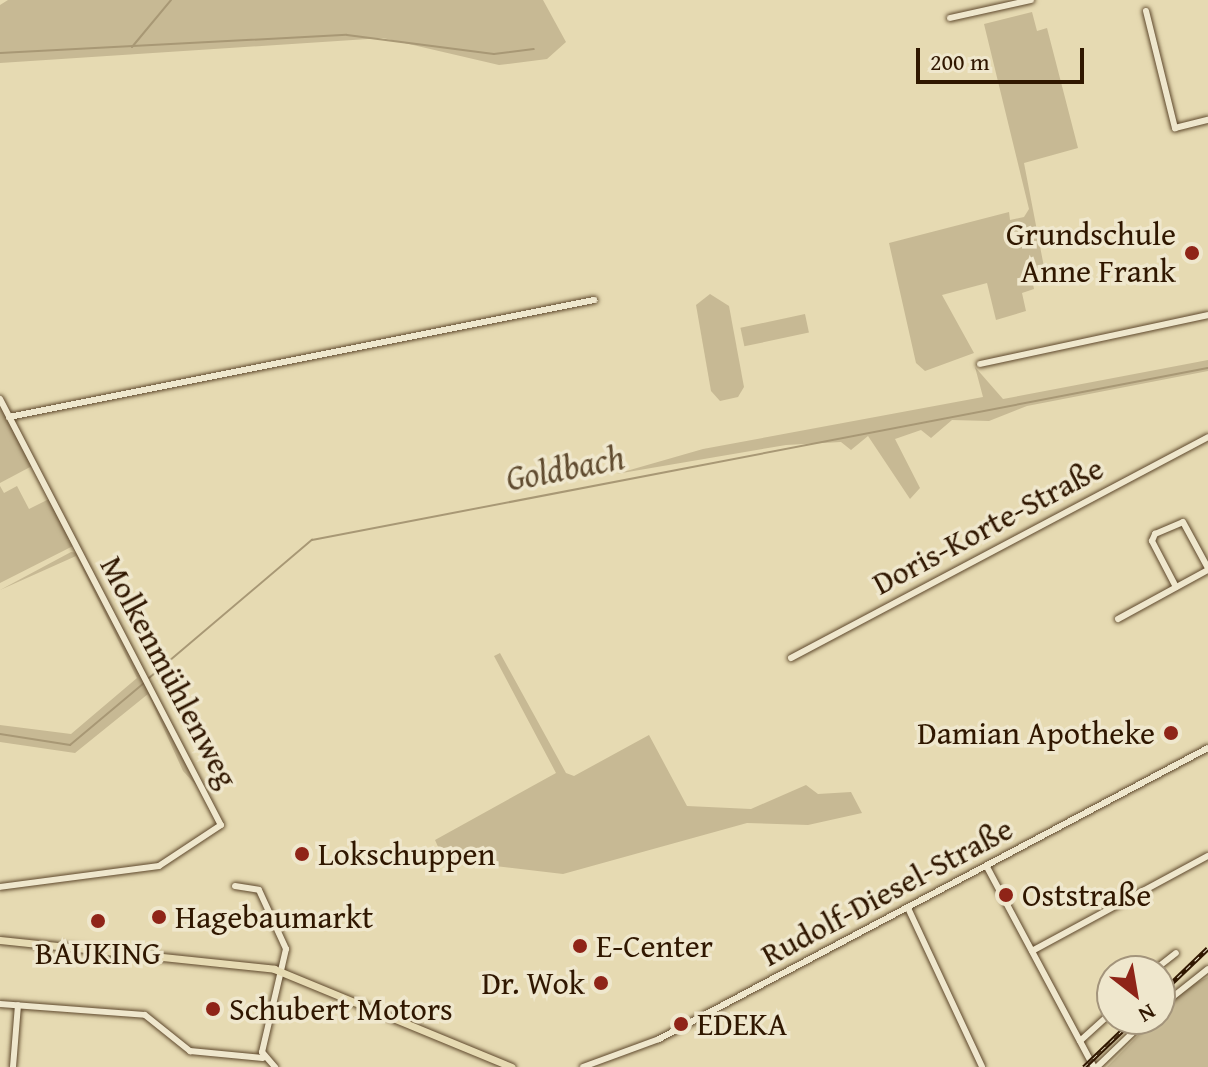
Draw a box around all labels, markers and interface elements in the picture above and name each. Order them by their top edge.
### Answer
scale bar [920,32,1088,82]
text: 200 m [930,44,990,79]
place label: Grundschule Anne Frank [1006,216,1176,291]
marker: Grundschule Anne Frank [1183,244,1201,262]
water label: Goldbach [502,436,628,498]
street label: Doris-Korte-Straße [866,449,1110,603]
street label: Molkenmühlenweg [92,550,246,794]
place label: Damian Apotheke [917,714,1155,752]
marker: Damian Apotheke [1162,724,1180,742]
street label: Rudolf-Diesel-Straße [755,810,1019,974]
place label: Lokschuppen [318,835,495,873]
marker: Lokschuppen [293,845,311,863]
place label: Oststraße [1022,876,1151,914]
marker: Oststraße [997,886,1015,904]
place label: Hagebaumarkt [175,898,373,936]
marker: Hagebaumarkt [150,908,168,926]
marker: BAUKING [89,912,107,930]
place label: E-Center [596,927,713,965]
place label: BAUKING [35,934,161,972]
marker: E-Center [571,937,589,955]
north arrow [1096,955,1176,1035]
place label: Dr. Wok [481,964,585,1002]
marker: Dr. Wok [592,974,610,992]
place label: Schubert Motors [229,990,453,1028]
text: N [1133,996,1162,1031]
marker: Schubert Motors [204,1000,222,1018]
place label: EDEKA [697,1005,787,1043]
marker: EDEKA [672,1015,690,1033]

